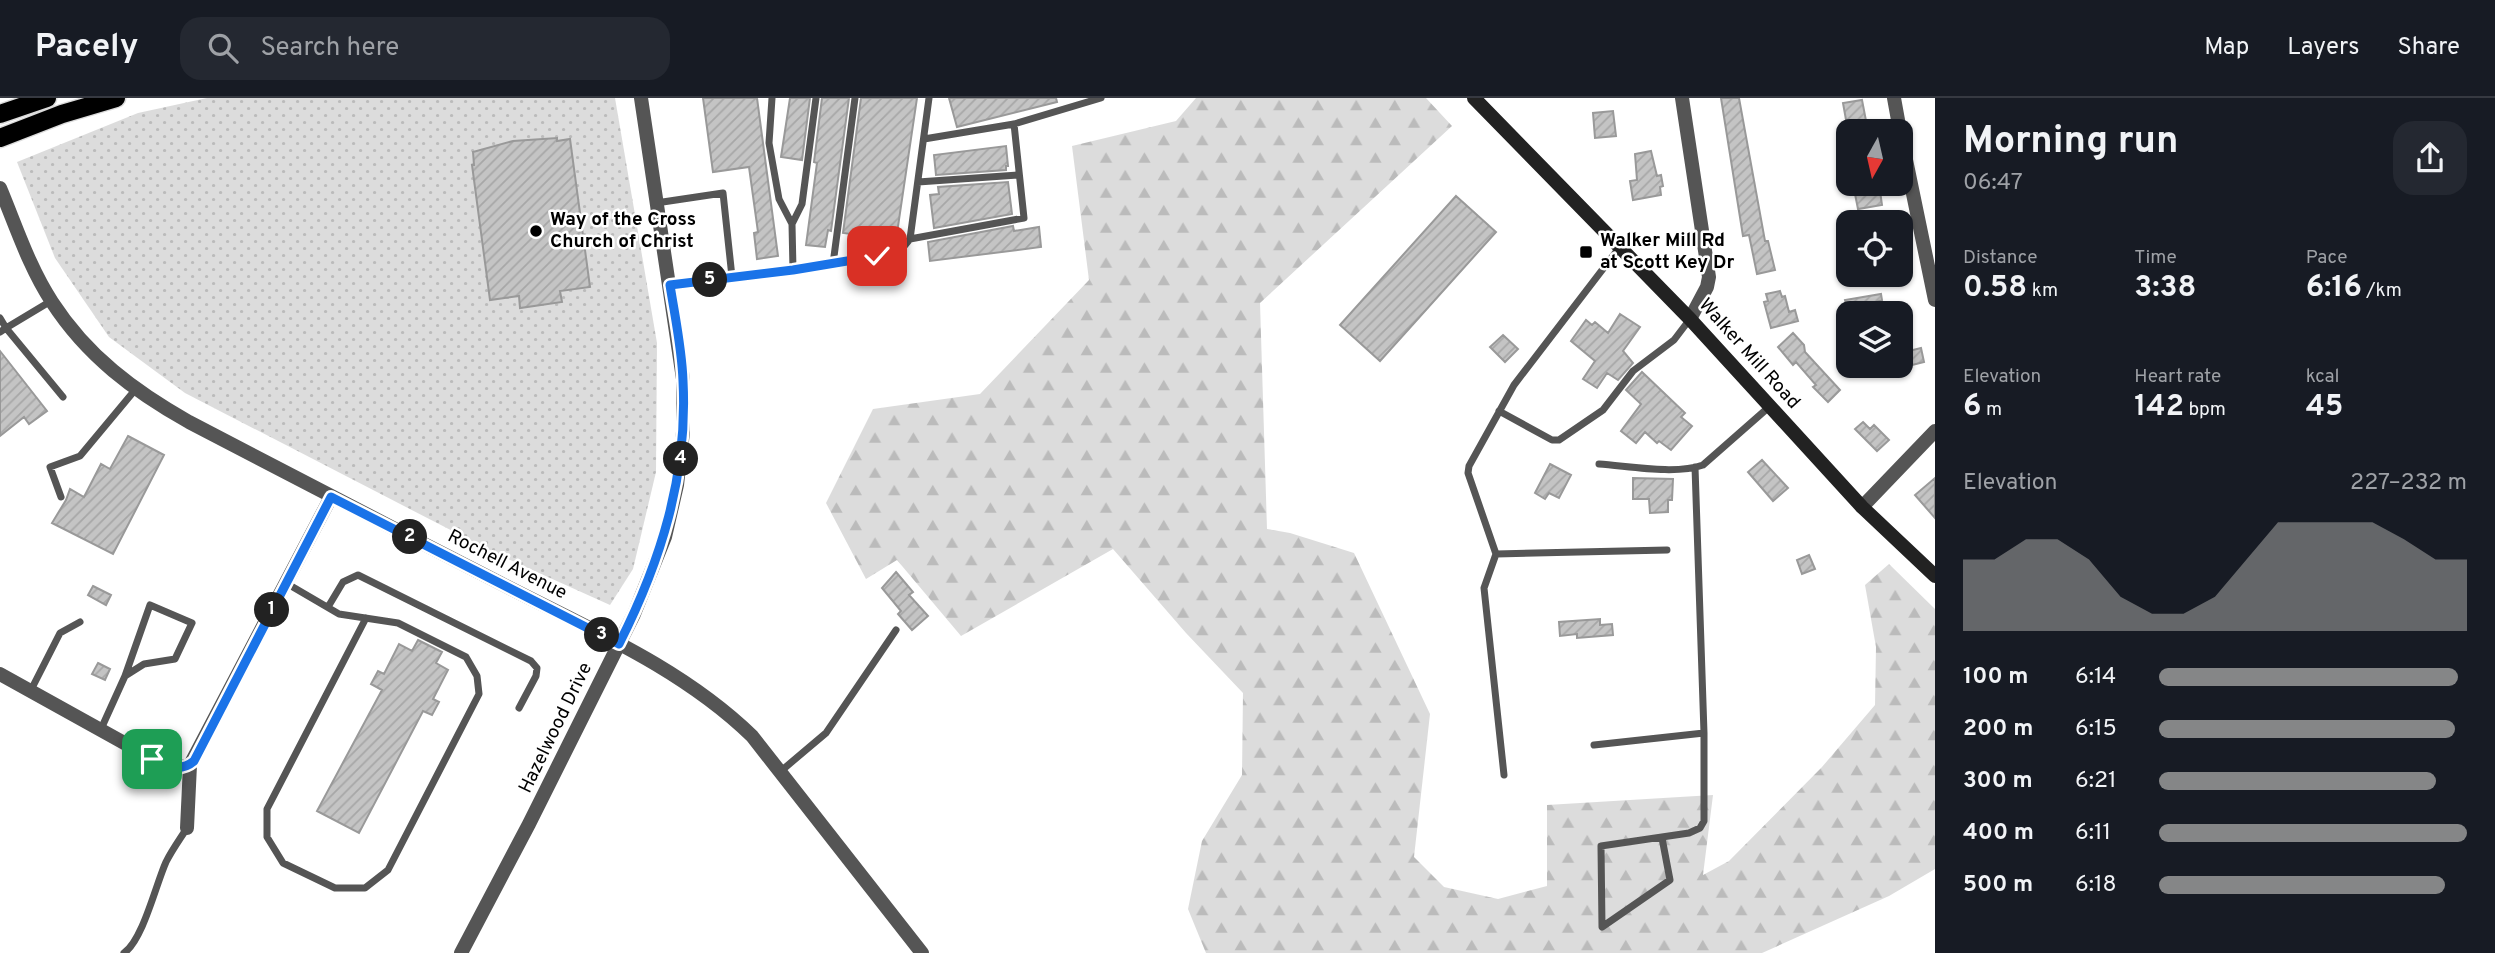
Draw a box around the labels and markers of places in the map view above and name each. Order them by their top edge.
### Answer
place label: Way of the Cross Church of Christ [550,208,696,254]
marker: Way of the Cross Church of Christ [528,223,544,239]
pin [847,226,907,286]
place label: Walker Mill Rd at Scott Key Dr [1600,229,1734,275]
marker: Walker Mill Rd at Scott Key Dr [1578,244,1594,260]
pin: 5 [692,262,728,298]
pin: 4 [664,442,698,476]
pin: 2 [392,520,428,555]
pin: 1 [254,592,290,628]
pin: 3 [584,618,620,652]
pin [122,729,182,789]

